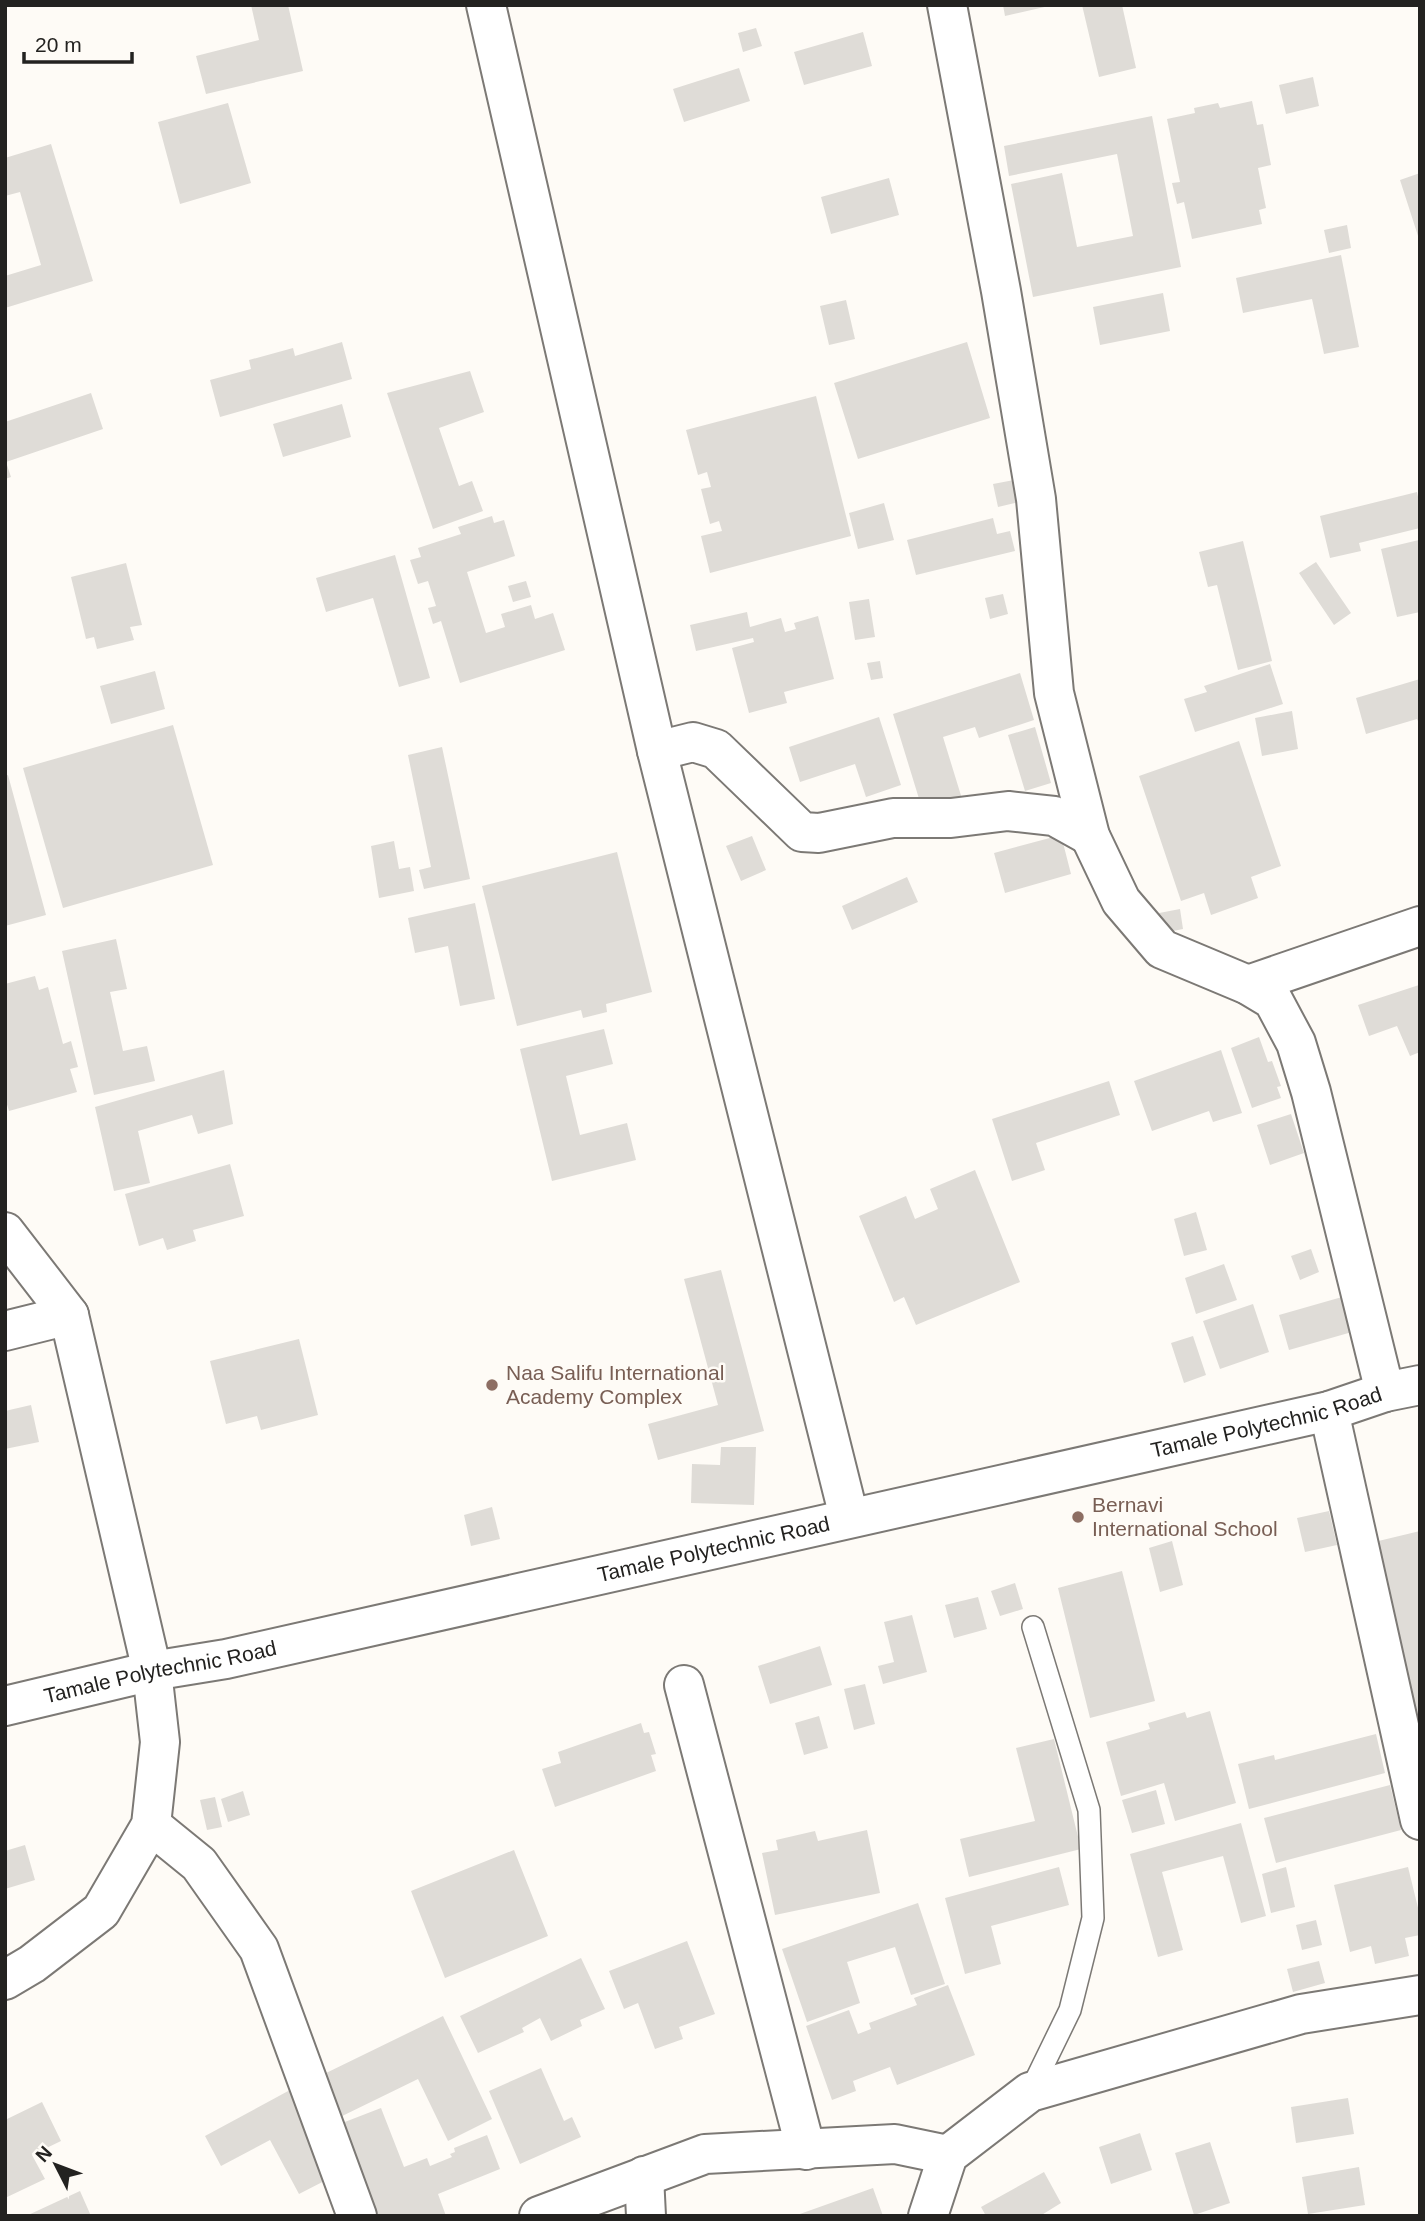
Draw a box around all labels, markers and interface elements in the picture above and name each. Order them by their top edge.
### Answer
scale bar [24,21,133,65]
text: 20 m [35,33,82,56]
place label: Naa Salifu International Academy Complex [506,1361,724,1408]
marker: Naa Salifu International Academy Complex [484,1377,500,1393]
street label: Tamale Polytechnic Road [1149,1382,1385,1462]
place label: Bernavi International School [1092,1493,1278,1540]
marker: Bernavi International School [1070,1509,1086,1525]
street label: Tamale Polytechnic Road [595,1512,832,1586]
street label: Tamale Polytechnic Road [42,1636,279,1707]
north arrow [21,2130,91,2200]
text: N [31,2142,56,2166]

